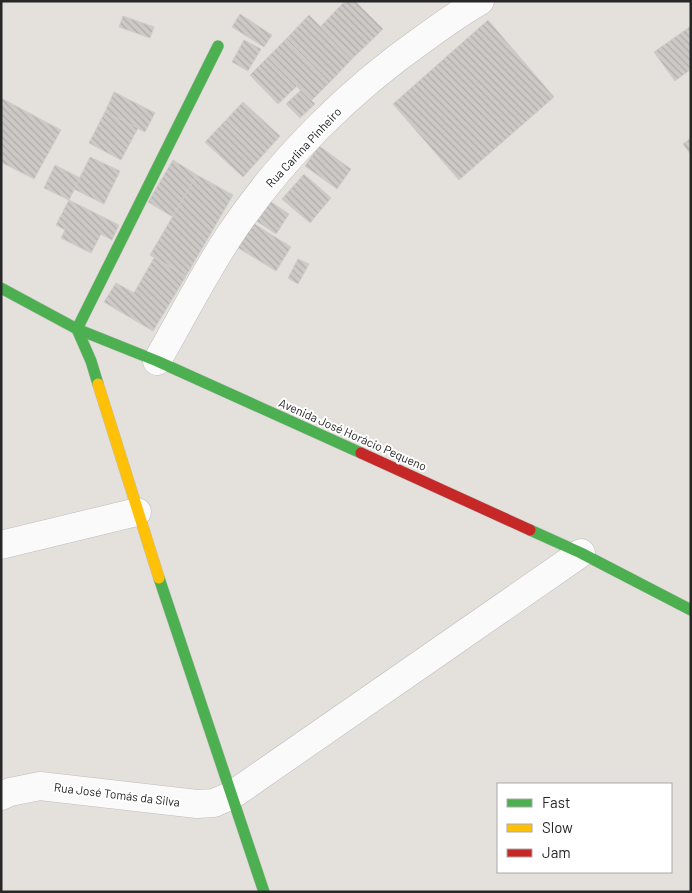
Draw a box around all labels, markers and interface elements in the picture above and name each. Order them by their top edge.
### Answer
street label: Rua Carlina Pinheiro [262,104,344,190]
street label: Avenida José Horácio Pequeno [277,395,429,473]
street label: Rua José Tomás da Silva [53,779,181,809]
legend [497,783,672,873]
text: Fast [542,793,570,811]
text: Slow [542,818,573,836]
text: Jam [542,843,571,861]

